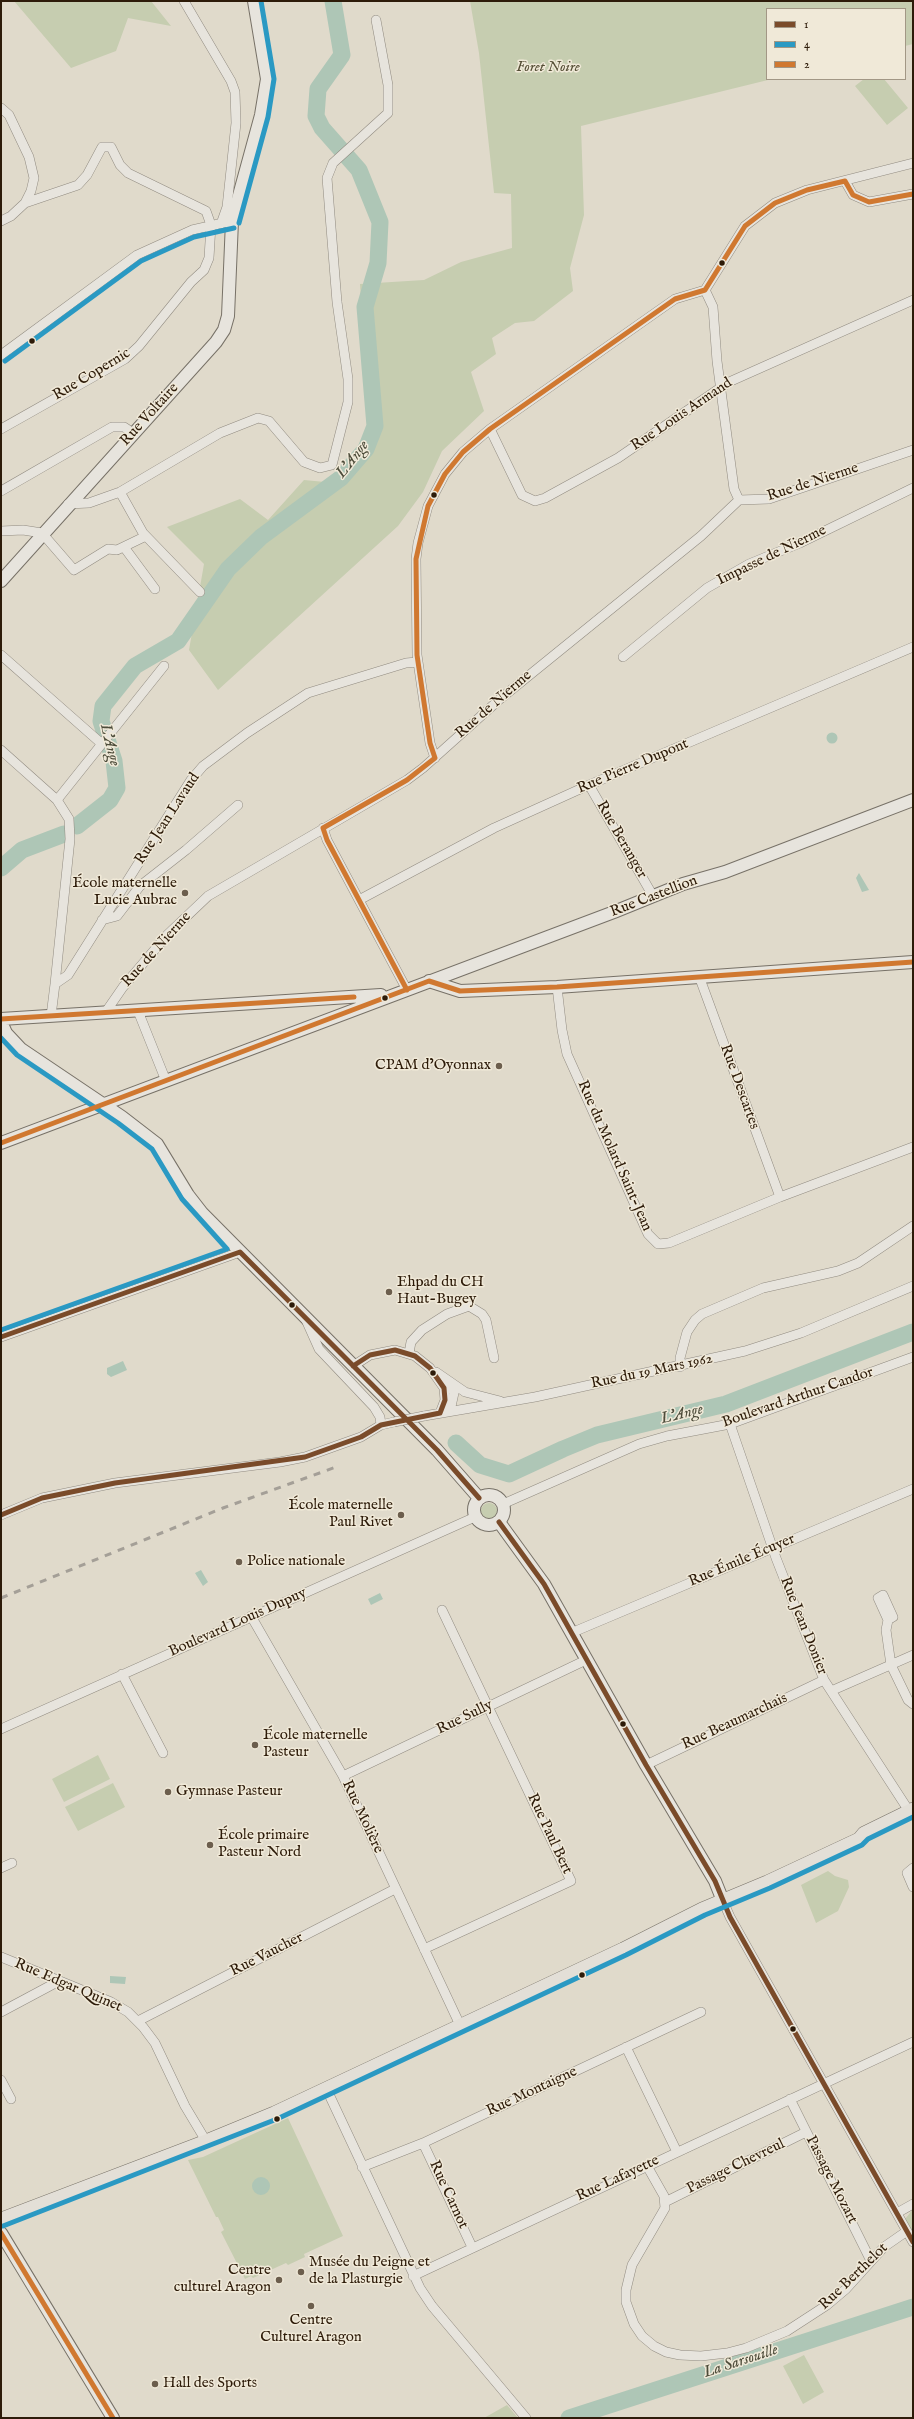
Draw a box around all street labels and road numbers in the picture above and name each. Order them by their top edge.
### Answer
street label: Rue Copernic [50,345,134,405]
street label: Rue Louis Armand [628,375,736,455]
street label: Rue Voltaire [117,380,183,450]
street label: Rue de Nierme [765,460,861,506]
street label: Impasse de Nierme [715,522,829,590]
street label: Rue de Nierme [452,667,536,743]
street label: Rue Pierre Dupont [575,735,691,799]
street label: Rue Jean Lavaud [132,770,204,868]
street label: Rue Beranger [592,798,650,882]
street label: Rue Castellion [608,872,700,922]
street label: Rue de Nierme [119,909,195,991]
street label: Rue Descartes [715,1042,763,1132]
street label: Rue du Molard Saint-Jean [573,1078,655,1234]
street label: Rue du 19 Mars 1962 [590,1350,714,1394]
street label: Boulevard Arthur Candor [720,1364,876,1432]
street label: Rue Émile Écuyer [686,1531,798,1591]
street label: Rue Jean Donier [775,1574,831,1678]
street label: Boulevard Louis Dupuy [166,1585,310,1661]
street label: Rue Beaumarchais [679,1690,791,1754]
street label: Rue Sully [434,1697,496,1739]
street label: Rue Molière [337,1778,387,1856]
street label: Rue Paul Bert [522,1791,576,1877]
street label: Rue Vaucher [228,1929,306,1981]
street label: Rue Edgar Quinet [11,1955,125,2017]
street label: Rue Montaigne [484,2063,580,2121]
street label: Passage Mozart [801,2133,861,2227]
street label: Passage Chevreul [684,2135,788,2199]
street label: Rue Lafayette [574,2152,662,2206]
street label: Rue Carnot [424,2158,472,2232]
street label: Rue Berthelot [816,2240,892,2314]

